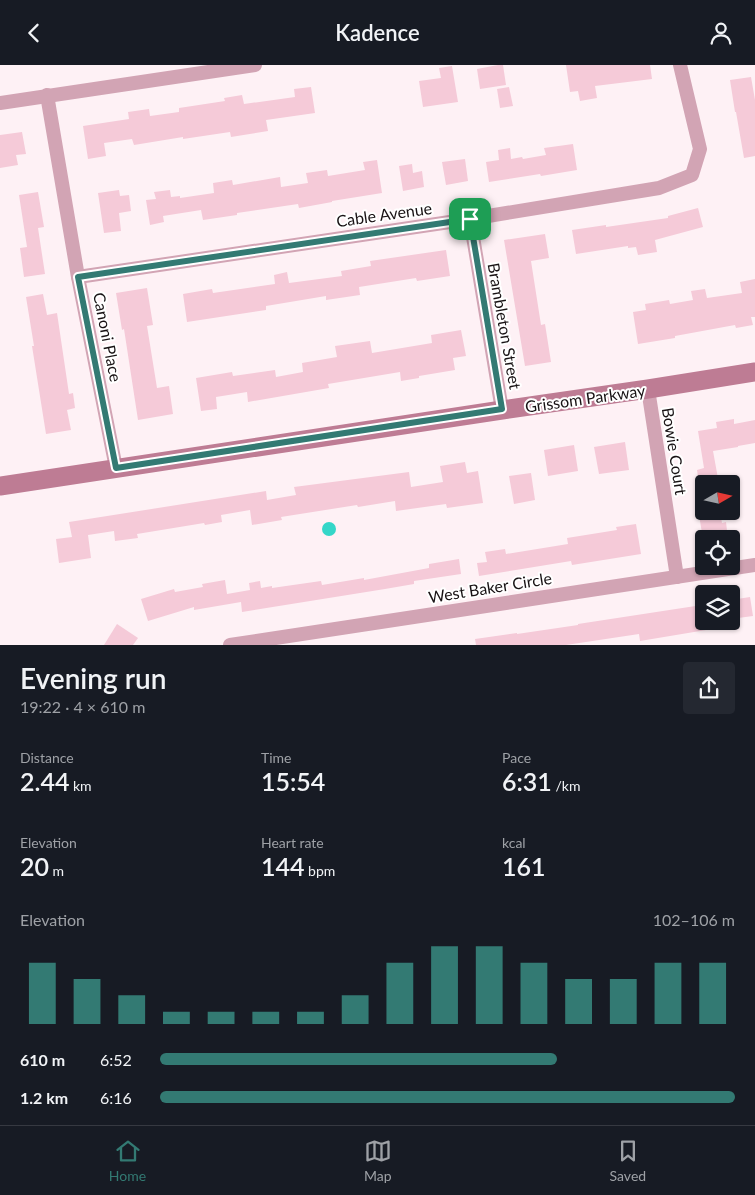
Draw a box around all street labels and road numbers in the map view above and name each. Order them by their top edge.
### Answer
street label: Cable Avenue [335,198,433,230]
street label: Brambleton Street [485,261,526,391]
street label: Canoni Place [90,291,126,383]
street label: Grissom Parkway [524,380,647,416]
street label: Bowie Court [659,406,691,496]
street label: West Baker Circle [427,568,553,606]

